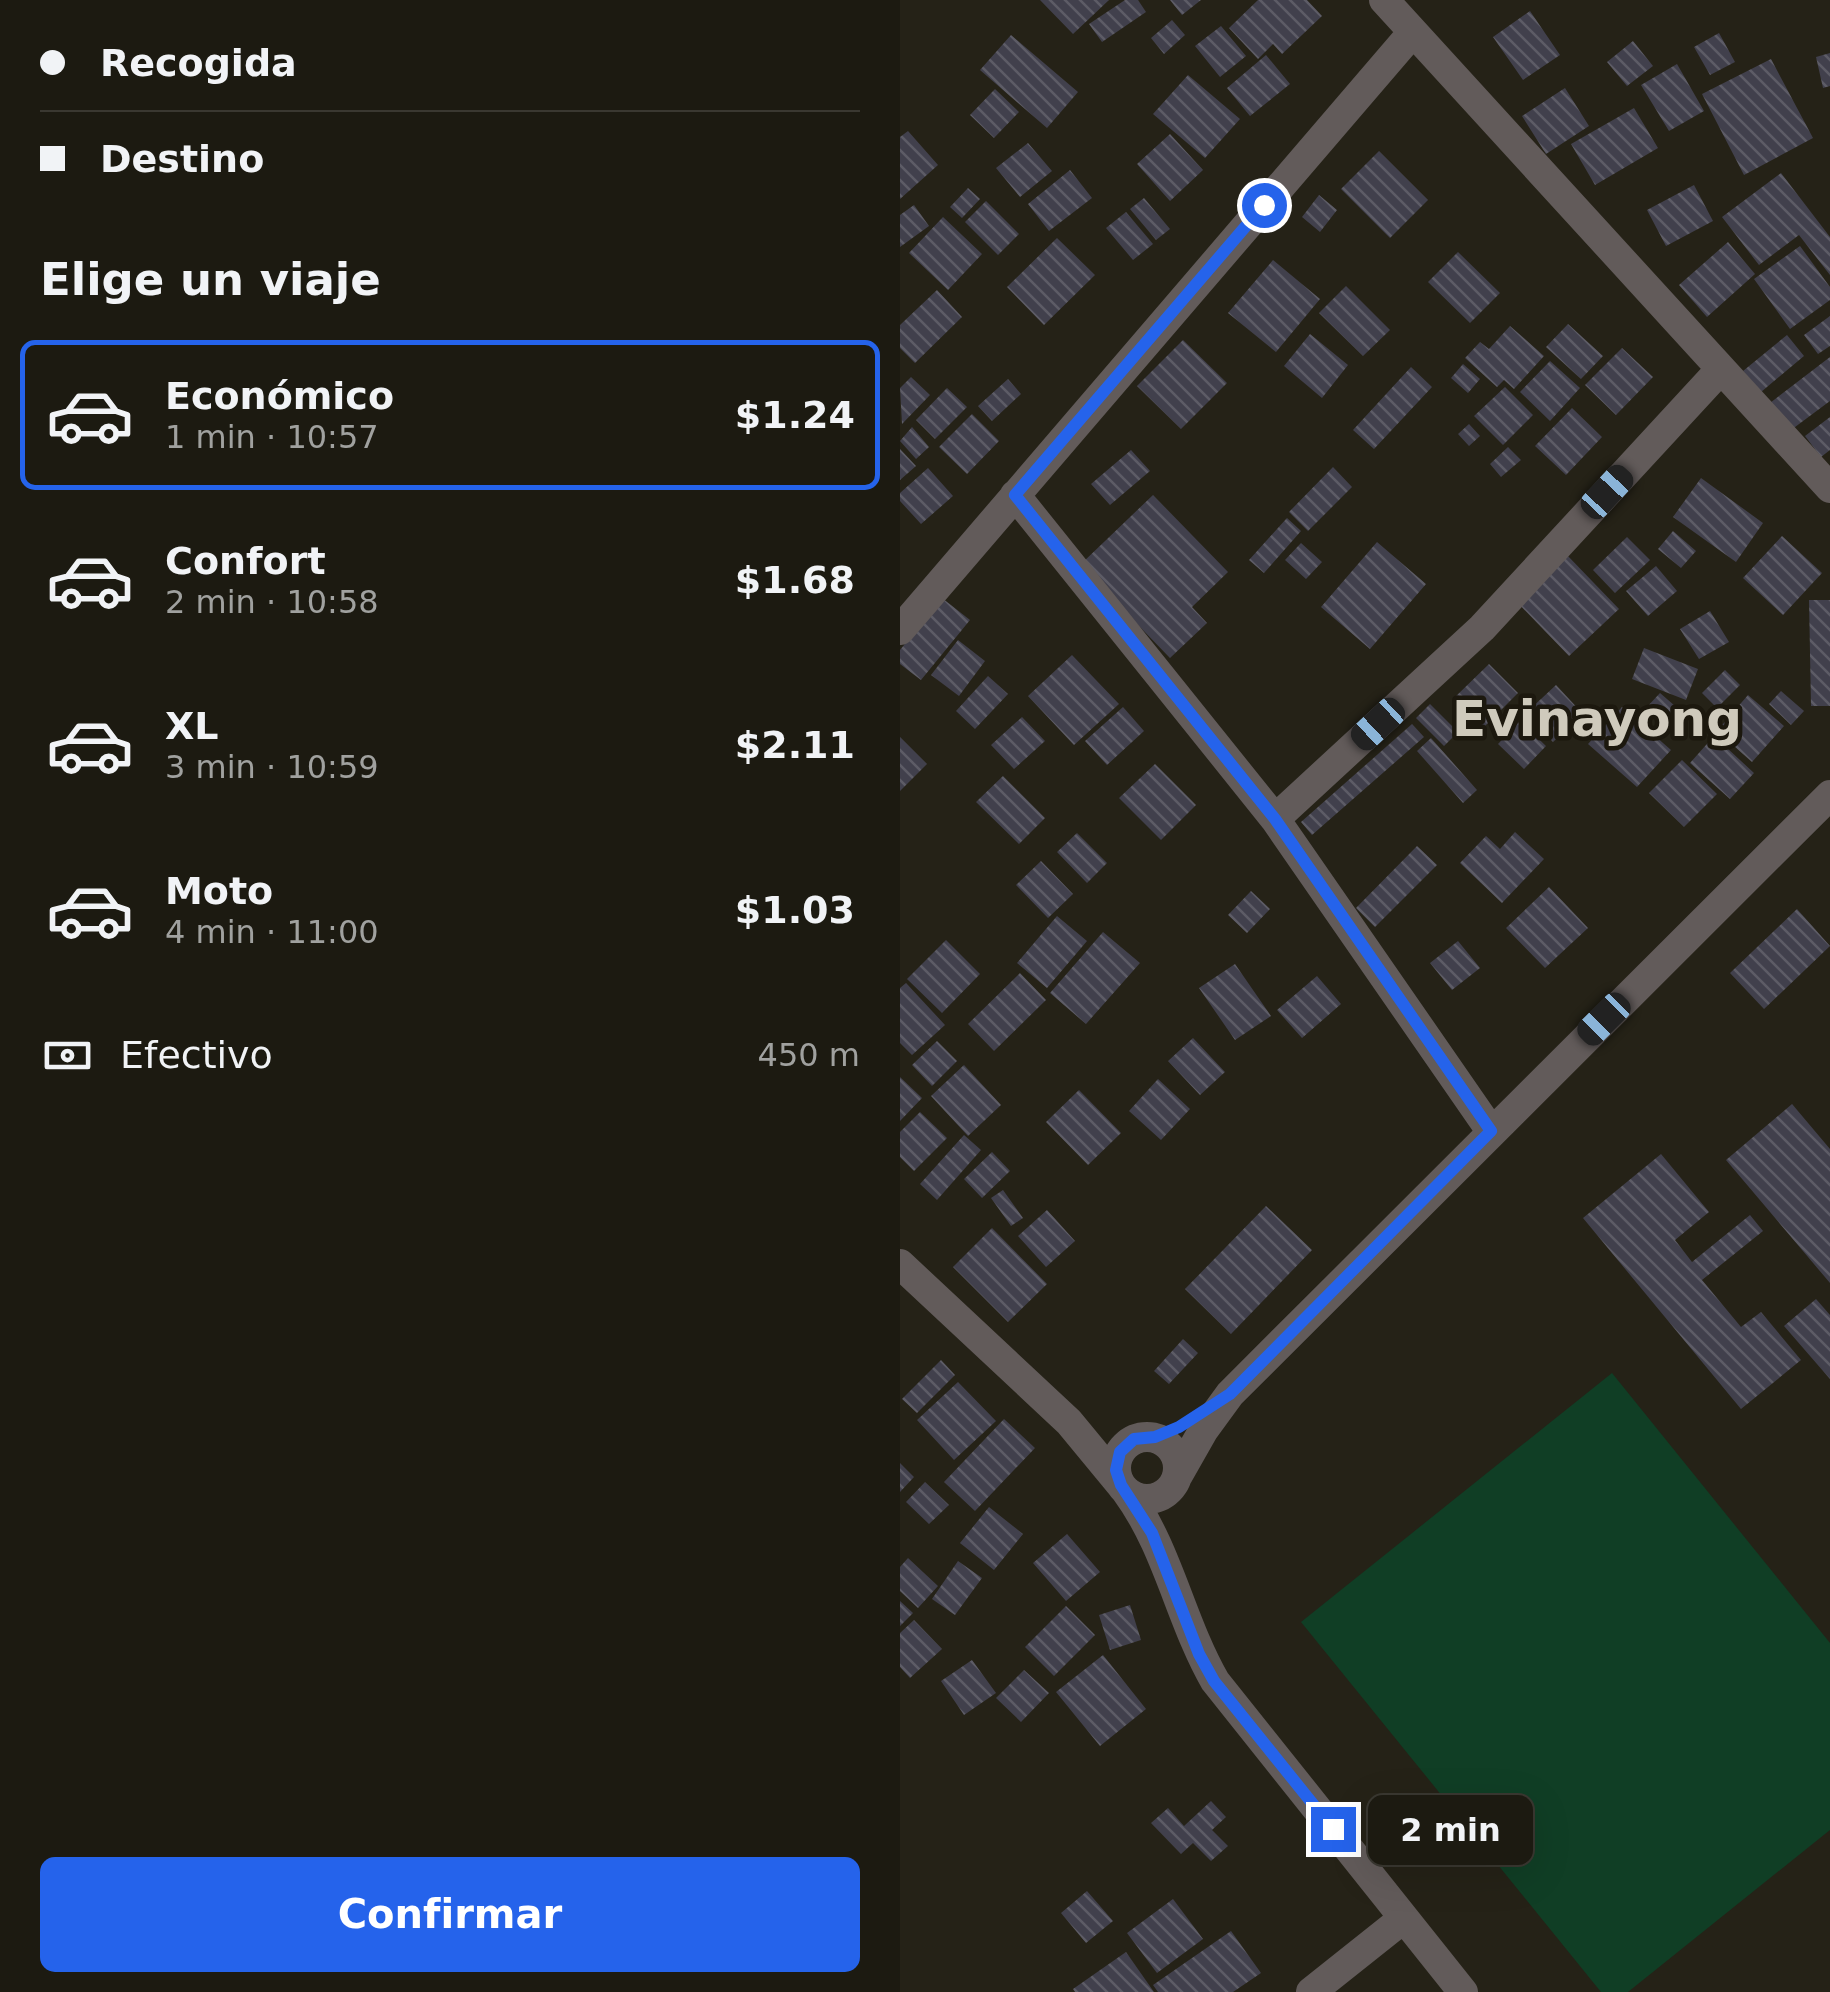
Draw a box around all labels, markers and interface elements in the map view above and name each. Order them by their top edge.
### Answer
text: Recogida [100,41,297,85]
text: Destino [100,137,264,181]
route start [1242,183,1287,228]
text: Elige un viaje [40,253,381,306]
icon: car [45,370,135,460]
text: Económico [165,374,394,418]
text: $1.24 [735,393,855,437]
text: 1 min · 10:57 [165,418,379,456]
car [1576,460,1638,524]
icon: car [45,535,135,625]
text: Confort [165,539,326,583]
text: $1.68 [735,558,855,602]
text: 2 min · 10:58 [165,583,379,621]
district label: Evinayong [1452,690,1742,748]
car [1346,693,1410,755]
icon: car [45,700,135,790]
text: XL [165,704,219,748]
text: $2.11 [735,723,855,767]
text: 3 min · 10:59 [165,748,379,786]
icon: car [45,865,135,955]
text: Moto [165,869,273,913]
text: $1.03 [735,888,855,932]
text: 4 min · 11:00 [165,913,379,951]
car [1572,987,1636,1051]
icon: cash [40,1028,95,1083]
text: Efectivo [120,1033,273,1077]
text: 450 m [758,1036,860,1074]
callout: 2 min [1368,1794,1533,1864]
route end [1311,1807,1356,1852]
text: 2 min [1400,1811,1501,1849]
button: Confirmar [40,1857,860,1972]

